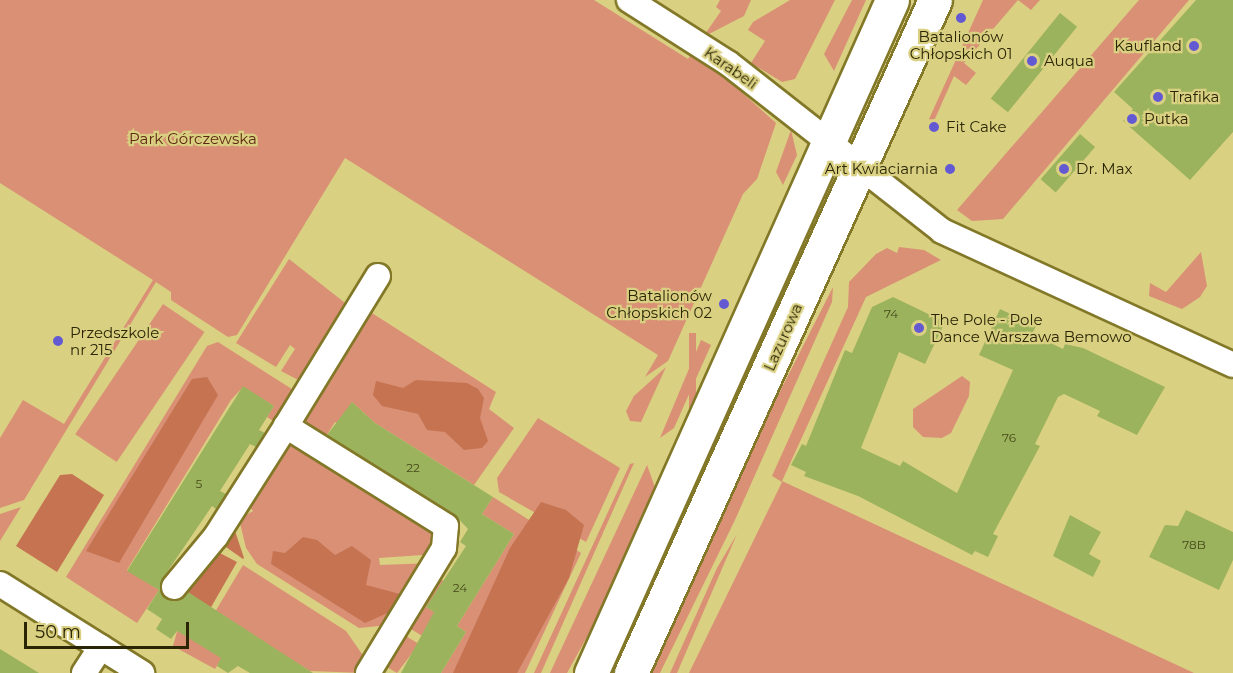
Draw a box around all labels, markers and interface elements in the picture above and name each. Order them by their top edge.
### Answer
marker: Batalionów Chłopskich 01 [954,11,968,25]
place label: Batalionów Chłopskich 01 [910,27,1012,62]
place label: Kaufland [1114,37,1182,55]
marker: Kaufland [1187,39,1201,53]
street label: Karabeli [701,43,761,93]
place label: Auqua [1044,52,1094,70]
marker: Auqua [1025,54,1039,68]
place label: Trafika [1170,88,1219,106]
marker: Trafika [1151,90,1165,104]
place label: Putka [1144,110,1189,128]
marker: Putka [1125,112,1139,126]
place label: Fit Cake [946,118,1007,136]
marker: Fit Cake [927,120,941,134]
park label: Park Górczewska [129,130,257,148]
place label: Art Kwiaciarnia [825,160,938,178]
place label: Dr. Max [1076,160,1133,178]
marker: Art Kwiaciarnia [943,162,957,176]
marker: Dr. Max [1057,162,1071,176]
place label: Batalionów Chłopskich 02 [606,286,712,321]
marker: Batalionów Chłopskich 02 [717,297,731,311]
street label: Lazurowa [760,300,806,374]
house number: 74 [884,307,898,321]
place label: The Pole - Pole Dance Warszawa Bemowo [931,310,1132,345]
marker: The Pole - Pole Dance Warszawa Bemowo [912,321,926,335]
place label: Przedszkole nr 215 [70,323,159,358]
marker: Przedszkole nr 215 [51,334,65,348]
house number: 76 [1002,431,1016,445]
house number: 22 [406,461,420,475]
house number: 5 [196,477,202,491]
house number: 78B [1182,538,1206,552]
house number: 24 [453,581,467,595]
scale bar [27,610,192,648]
text: 50 m [35,621,81,643]

